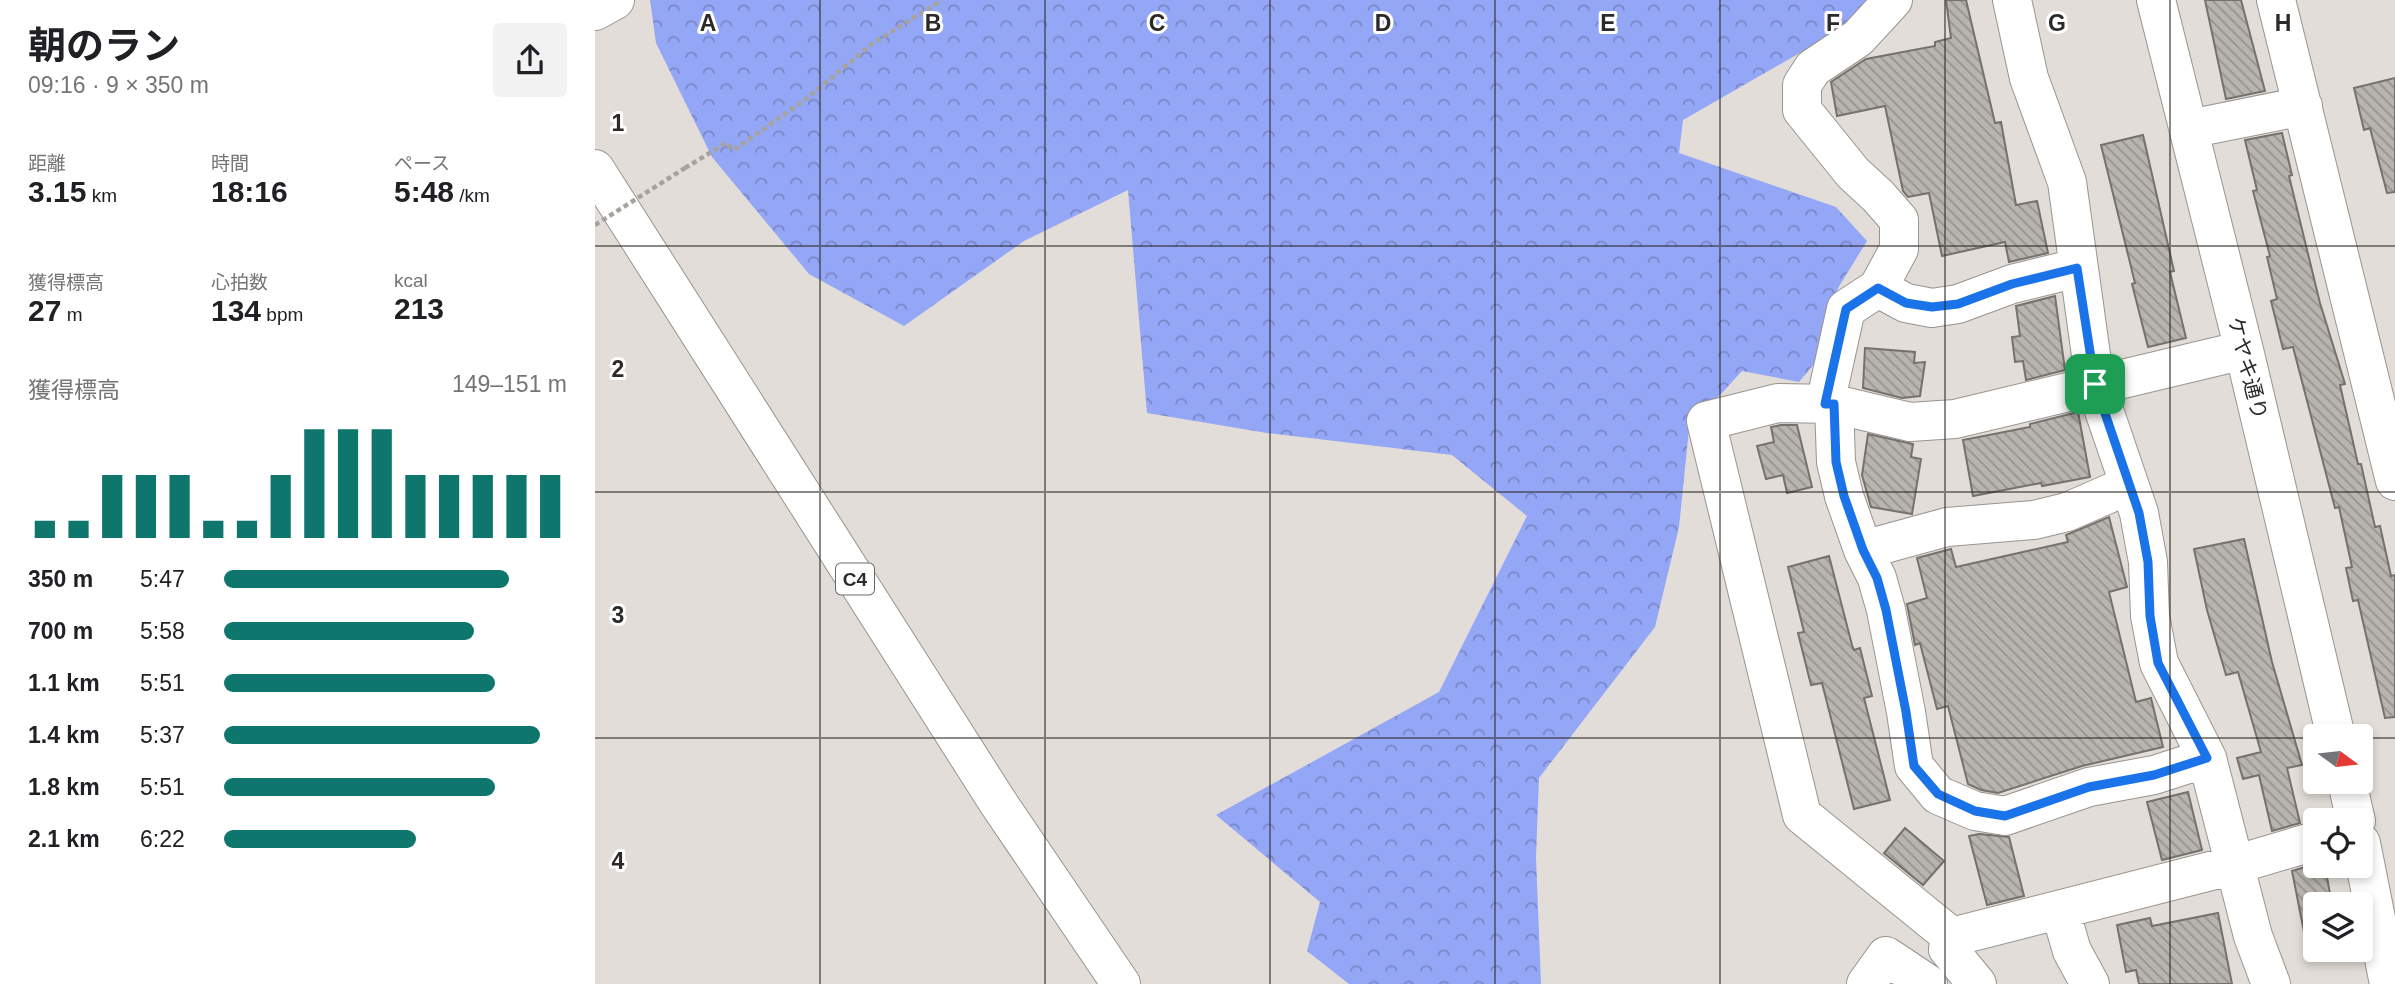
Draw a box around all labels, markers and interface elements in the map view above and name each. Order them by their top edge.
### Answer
text: A [700,10,716,36]
text: B [925,10,941,36]
text: C [1149,10,1165,36]
text: D [1375,10,1391,36]
text: E [1600,10,1616,36]
text: F [1826,10,1840,36]
text: G [2048,10,2066,36]
text: H [2275,10,2291,36]
button: share [493,23,567,97]
text: 朝のラン [28,25,180,67]
text: 09:16 · 9 × 350 m [28,72,209,98]
text: 1 [612,110,625,136]
text: 距離 [28,153,66,174]
text: 時間 [211,153,249,174]
text: ペース [394,153,450,174]
text: 3.15 [28,175,86,208]
text: 18:16 [211,175,288,208]
text: 5:48 [394,175,454,208]
text: km [86,185,117,206]
text: /km [454,185,490,206]
text: kcal [394,270,428,291]
text: 獲得標高 [28,272,104,293]
text: 心拍数 [211,272,268,293]
text: 213 [394,292,444,325]
text: 27 [28,294,61,327]
text: 134 [211,294,261,327]
text: m [61,304,82,325]
text: bpm [261,304,303,325]
street label: ケヤキ通り [2224,314,2272,422]
pin [2065,354,2125,414]
text: 2 [612,356,624,382]
icon: arrive [2076,365,2114,403]
text: 149–151 m [452,371,567,397]
text: 獲得標高 [28,377,120,403]
road number: C4 [836,564,874,594]
text: 350 m [28,566,93,592]
text: 5:47 [140,566,185,592]
text: 3 [612,602,624,628]
text: 700 m [28,618,93,644]
text: 5:58 [140,618,185,644]
text: 1.1 km [28,670,100,696]
text: 5:51 [140,670,185,696]
text: 1.4 km [28,722,100,748]
text: 5:37 [140,722,185,748]
north arrow [2303,724,2373,794]
map controls [2303,724,2373,962]
text: 1.8 km [28,774,100,800]
text: 5:51 [140,774,185,800]
button: locate [2303,808,2373,878]
text: 2.1 km [28,826,100,852]
text: 6:22 [140,826,185,852]
text: 4 [612,848,625,874]
button: layers [2303,892,2373,962]

